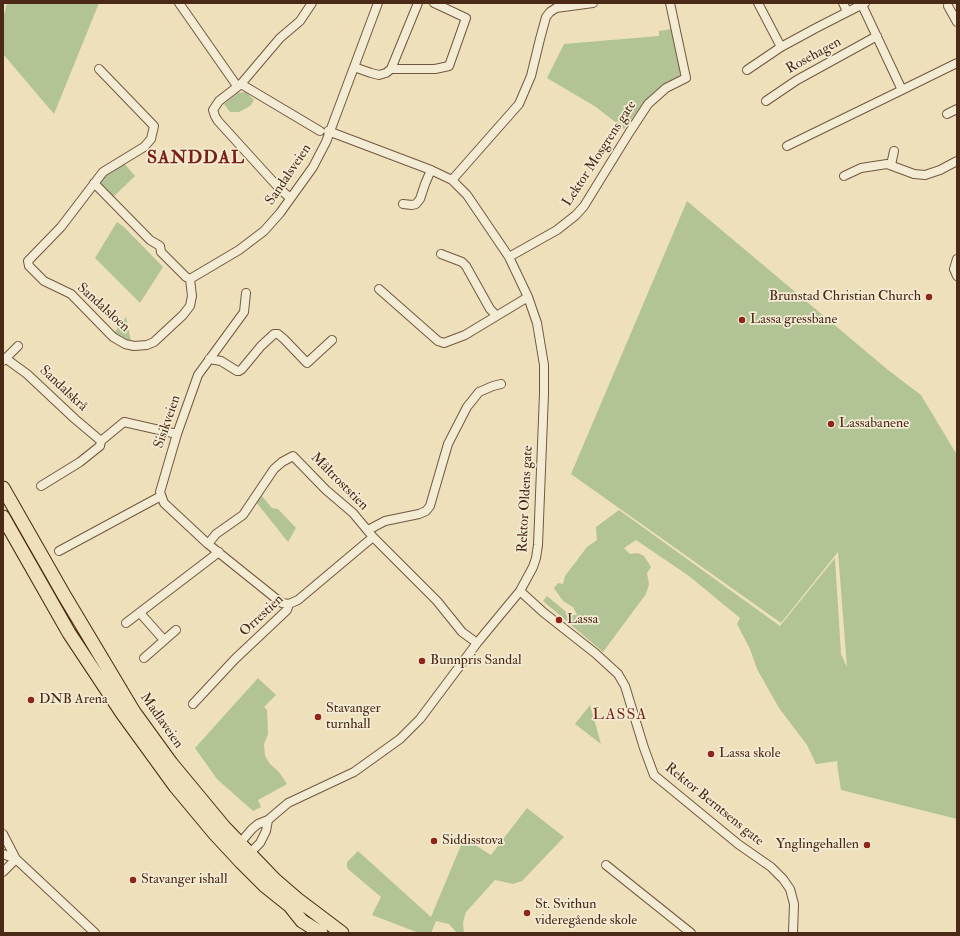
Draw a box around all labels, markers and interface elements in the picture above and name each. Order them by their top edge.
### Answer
street label: Rosehagen [784,34,844,78]
street label: Lektor Mosgrens gate [560,98,640,210]
street label: Sandalsveien [262,141,316,209]
district label: SANDDAL [147,148,245,170]
street label: Sandalsloen [73,280,133,336]
place label: Brunstad Christian Church [769,289,921,305]
marker: Brunstad Christian Church [924,292,934,302]
place label: Lassa gressbane [750,312,837,328]
marker: Lassa gressbane [737,315,747,325]
street label: Sandalskrå [36,363,90,415]
street label: Sisikveien [151,393,185,451]
place label: Lassabanene [839,416,909,432]
marker: Lassabanene [826,419,836,429]
street label: Rektor Oldens gate [515,445,537,553]
street label: Måltroststien [307,450,371,514]
street label: Orrestien [237,592,287,640]
place label: Lassa [567,612,598,628]
marker: Lassa [554,615,564,625]
place label: Bunnpris Sandal [430,653,521,669]
marker: Bunnpris Sandal [417,656,427,666]
street label: Madlaveien [136,690,186,752]
place label: DNB Arena [39,692,108,708]
marker: DNB Arena [26,695,36,705]
place label: Stavanger turnhall [326,701,381,734]
district label: LASSA [592,706,648,726]
marker: Stavanger turnhall [313,712,323,722]
place label: Lassa skole [719,746,781,762]
marker: Lassa skole [706,749,716,759]
street label: Rektor Berntsens gate [661,760,767,850]
place label: Siddisstova [442,833,503,849]
marker: Siddisstova [429,836,439,846]
place label: Ynglingehallen [776,837,859,853]
marker: Ynglingehallen [862,840,872,850]
place label: Stavanger ishall [141,872,227,888]
marker: Stavanger ishall [128,875,138,885]
place label: St. Svithun videregående skole [535,897,637,930]
marker: St. Svithun videregående skole [522,908,532,918]

